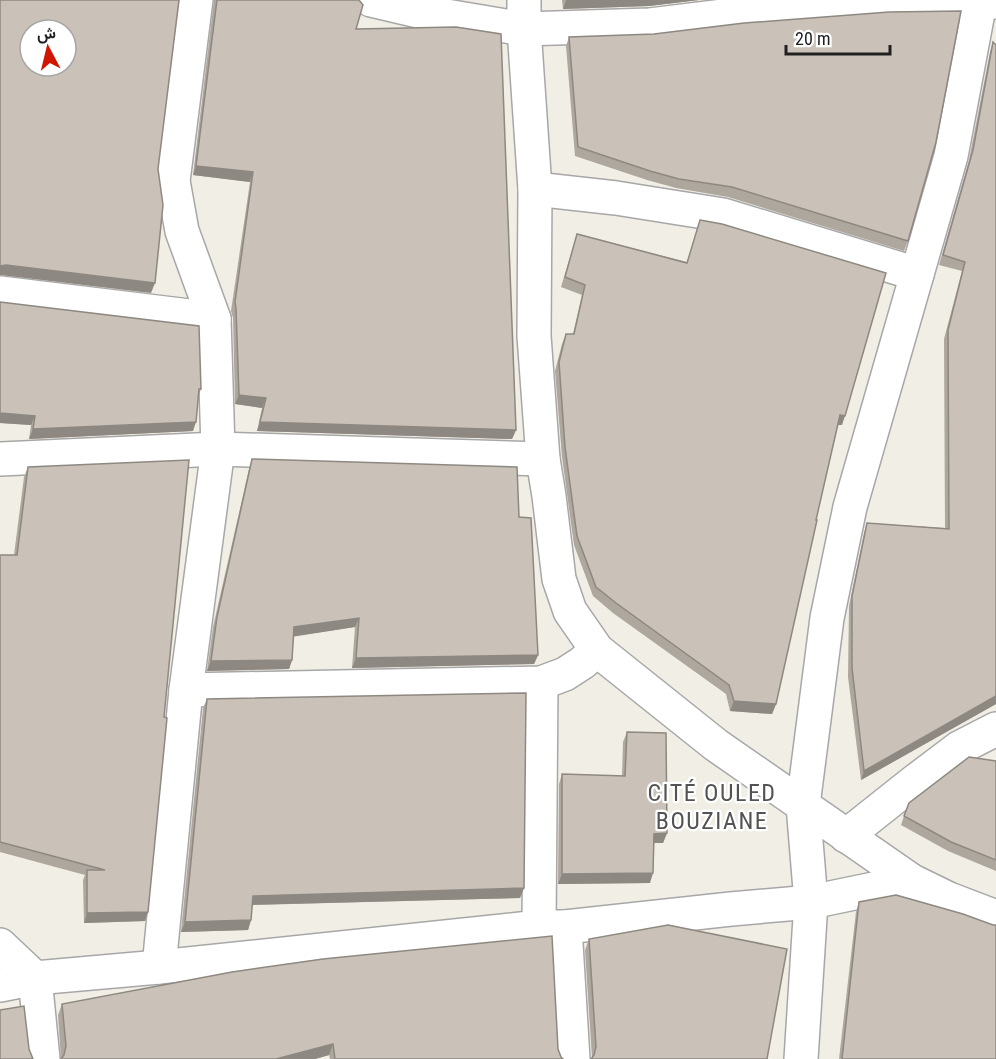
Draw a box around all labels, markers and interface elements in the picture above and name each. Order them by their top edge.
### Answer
north arrow [18,18,78,78]
scale bar [786,18,890,56]
text: ش [36,23,57,44]
text: 20 m [795,28,830,49]
district label: CITÉ OULED BOUZIANE [647,779,777,835]

